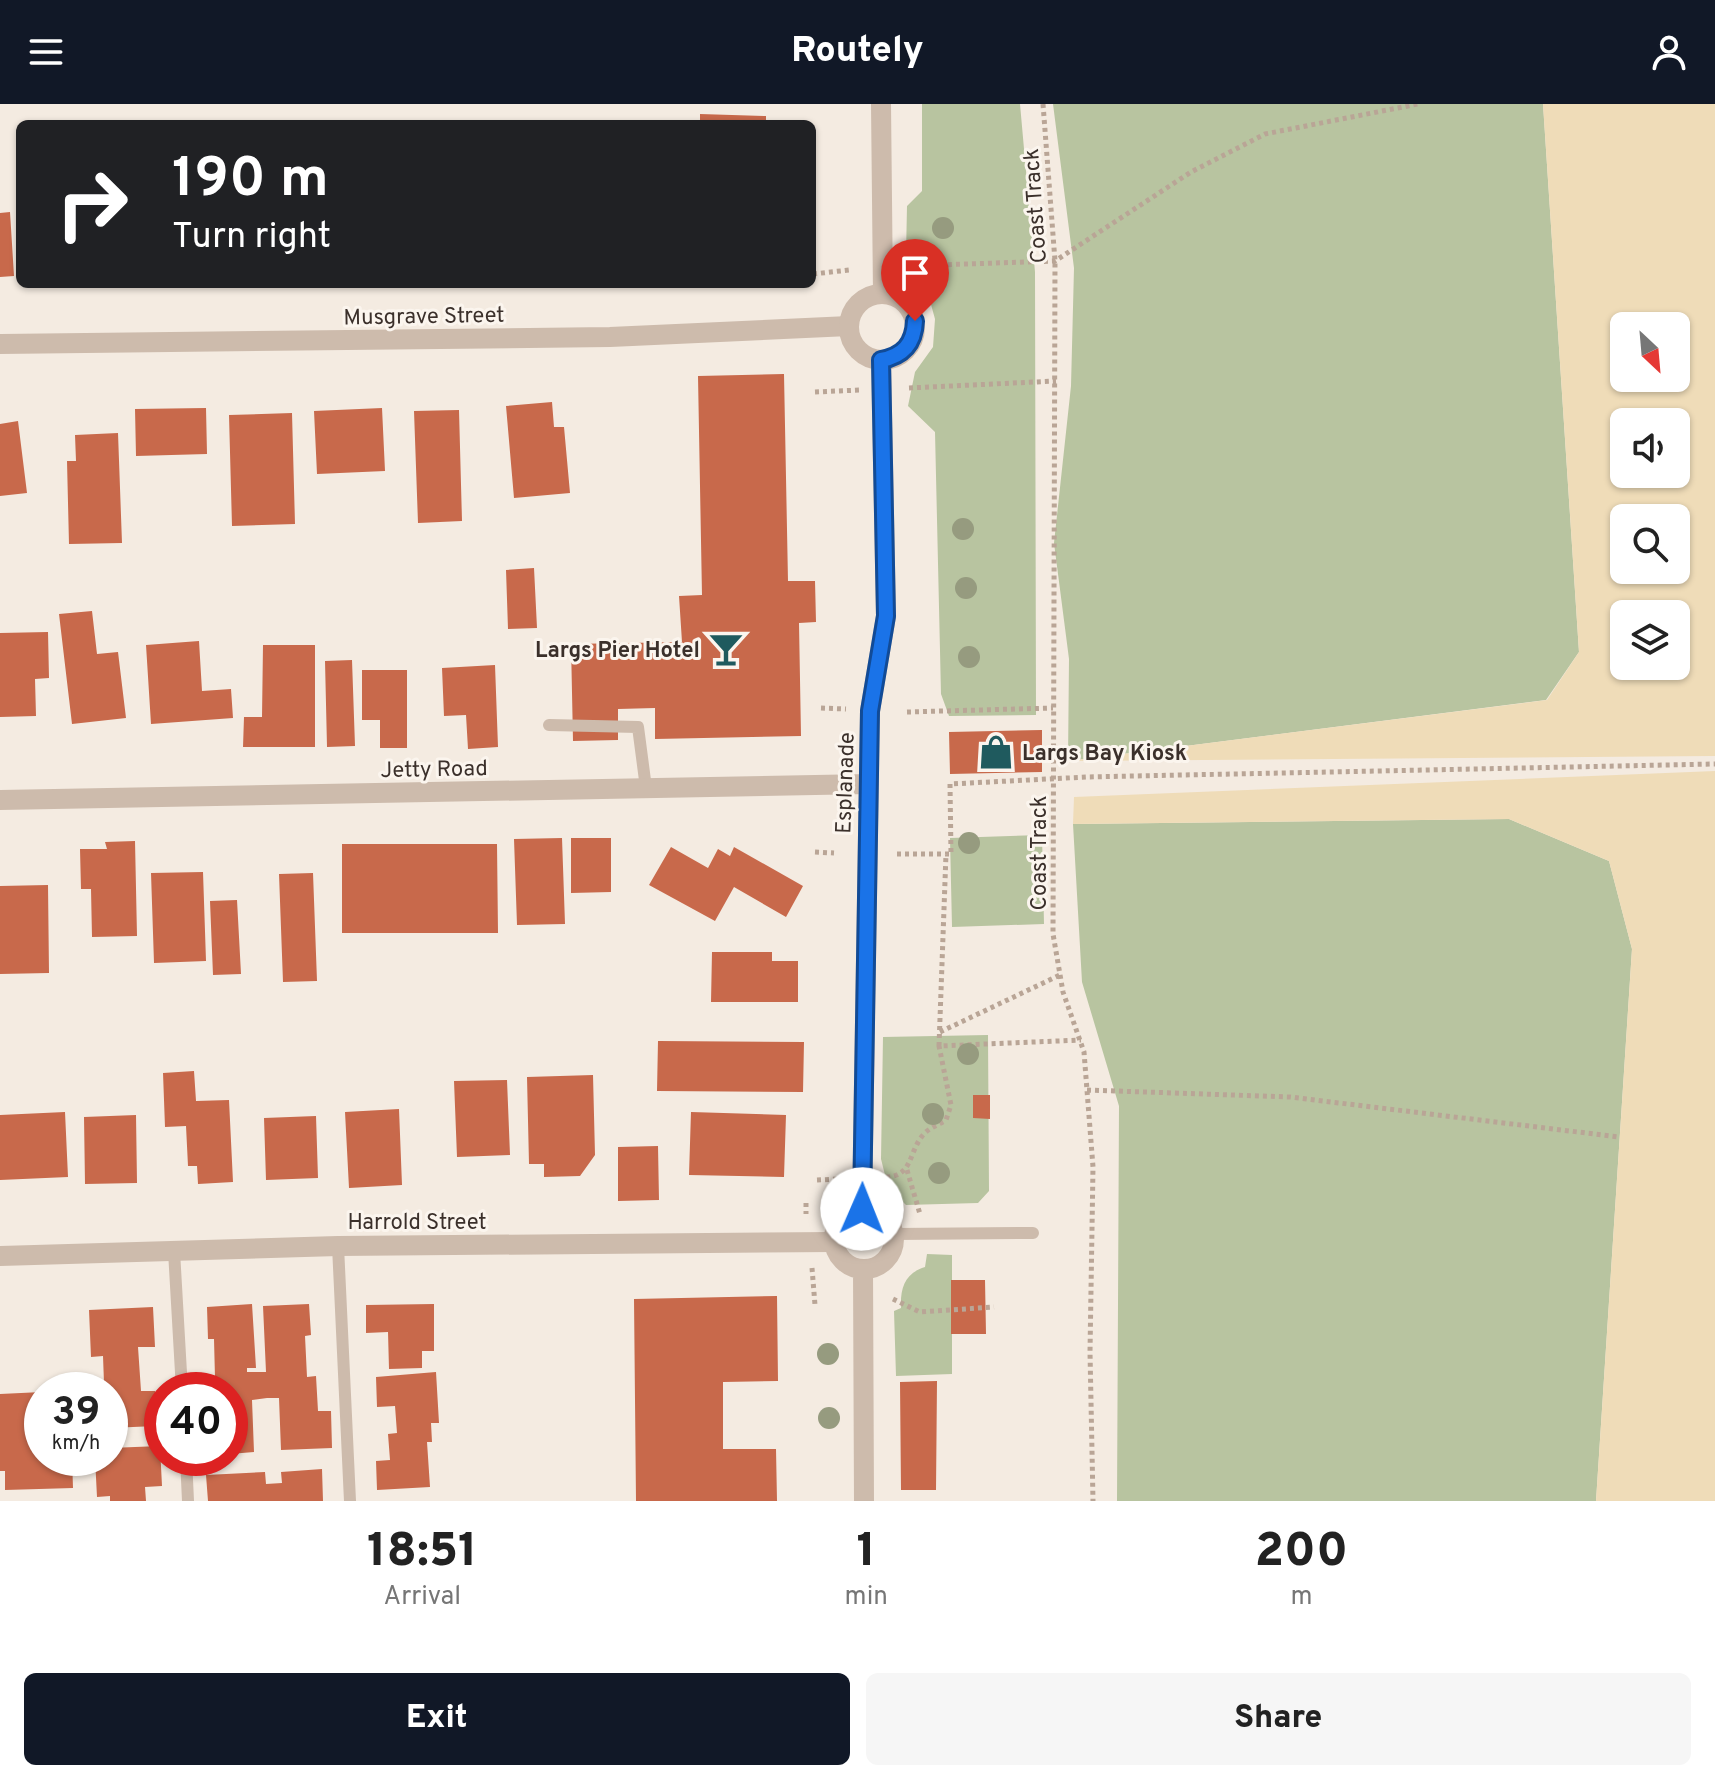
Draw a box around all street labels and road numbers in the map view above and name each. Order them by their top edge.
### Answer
street label: Coast Track [1019,148,1054,264]
street label: Musgrave Street [343,303,505,332]
street label: Esplanade [831,732,862,834]
street label: Jetty Road [380,756,488,785]
street label: Coast Track [1027,796,1054,910]
street label: Harrold Street [347,1210,487,1237]

